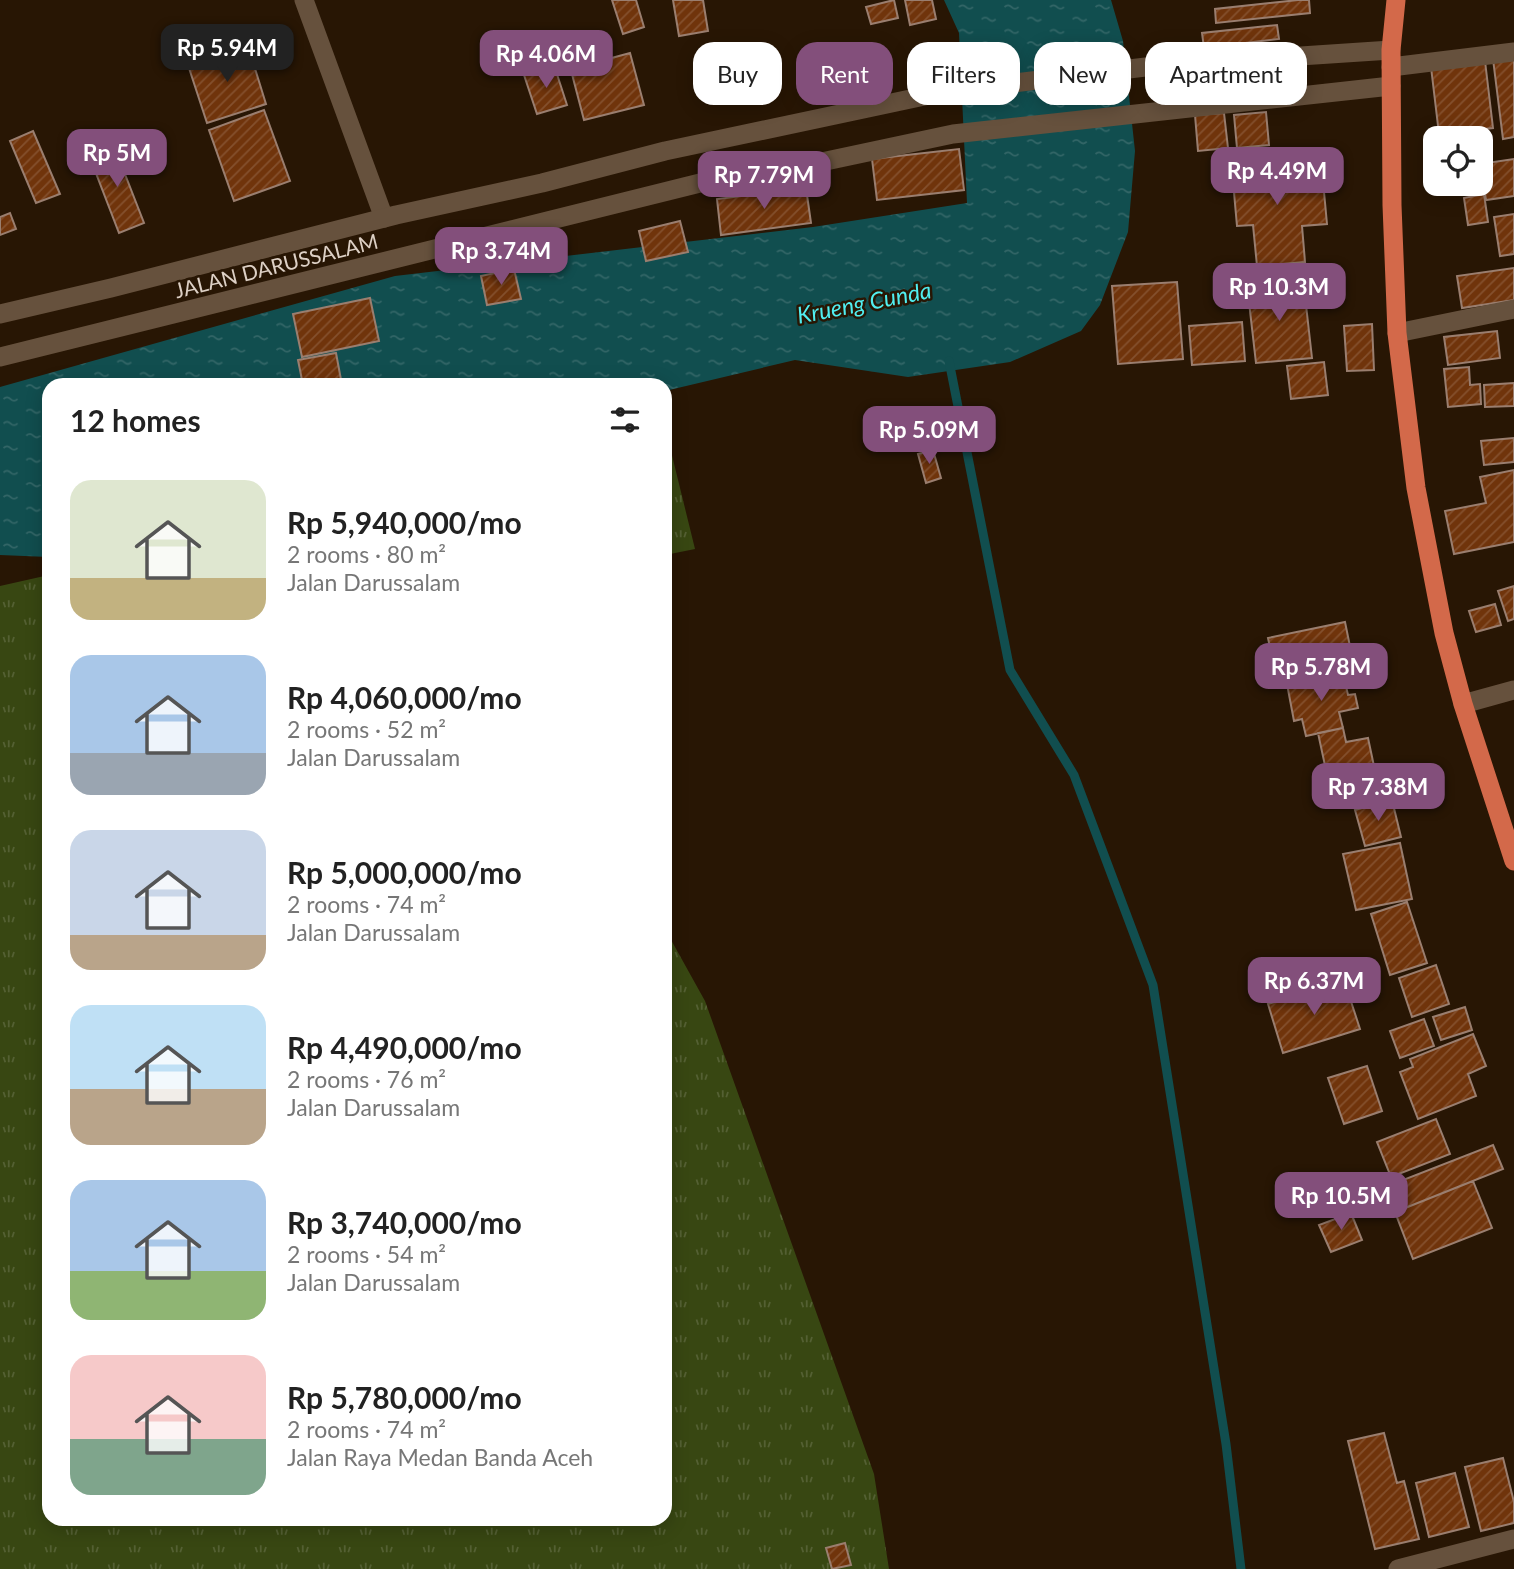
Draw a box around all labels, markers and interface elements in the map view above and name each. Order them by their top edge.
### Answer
pin: Rp 5.94M [155,24,299,84]
pin: Rp 4.06M [474,31,618,90]
text: Rp 5.94M [177,33,277,61]
text: Rp 4.06M [496,39,596,67]
chip: Buy [693,42,782,105]
chip: Rent [796,42,893,105]
chip: Filters [907,42,1020,105]
chip: New [1034,42,1131,105]
chip: Apartment [1145,42,1307,105]
map controls [1423,126,1493,196]
button: locate [1423,126,1493,196]
pin: Rp 5M [68,130,166,189]
text: Rp 5M [83,138,151,166]
pin: Rp 4.49M [1205,148,1349,207]
pin: Rp 7.79M [692,152,836,211]
text: Rp 4.49M [1227,156,1327,184]
text: Rp 7.79M [714,160,814,188]
street label: JALAN DARUSSALAM [172,228,380,302]
pin: Rp 3.74M [429,228,573,287]
text: Rp 3.74M [451,236,551,264]
pin: Rp 10.3M [1207,264,1351,323]
text: Rp 10.3M [1229,272,1329,300]
water label: Krueng Cunda [794,275,934,329]
icon: filters [606,401,644,439]
text: 12 homes [70,402,201,438]
pin: Rp 5.09M [857,406,1001,466]
text: Rp 5.09M [879,415,979,443]
text: Rp 5,940,000/mo [287,504,522,540]
icon: home [126,508,210,592]
text: 2 rooms · 80 m² [287,540,446,568]
text: Jalan Darussalam [287,568,460,596]
pin: Rp 5.78M [1249,644,1393,703]
text: Rp 5.78M [1271,652,1371,680]
text: Rp 4,060,000/mo [287,679,522,715]
icon: home [126,683,210,767]
text: 2 rooms · 52 m² [287,715,446,743]
text: Jalan Darussalam [287,743,460,771]
pin: Rp 7.38M [1306,764,1450,823]
text: Rp 7.38M [1328,772,1428,800]
text: Rp 5,000,000/mo [287,854,522,890]
icon: home [126,858,210,942]
text: 2 rooms · 74 m² [287,890,446,918]
text: Jalan Darussalam [287,918,460,946]
pin: Rp 6.37M [1242,958,1386,1017]
text: Rp 6.37M [1264,966,1364,994]
text: Rp 4,490,000/mo [287,1029,522,1065]
icon: home [126,1033,210,1117]
text: 2 rooms · 76 m² [287,1065,446,1093]
text: Jalan Darussalam [287,1093,460,1121]
pin: Rp 10.5M [1269,1172,1413,1232]
text: Rp 10.5M [1291,1181,1391,1209]
text: Rp 3,740,000/mo [287,1204,522,1240]
icon: home [126,1208,210,1292]
text: 2 rooms · 54 m² [287,1240,446,1268]
text: Jalan Darussalam [287,1268,460,1296]
text: Rp 5,780,000/mo [287,1379,522,1415]
icon: home [126,1383,210,1467]
text: 2 rooms · 74 m² [287,1415,446,1443]
text: Jalan Raya Medan Banda Aceh [287,1443,593,1471]

